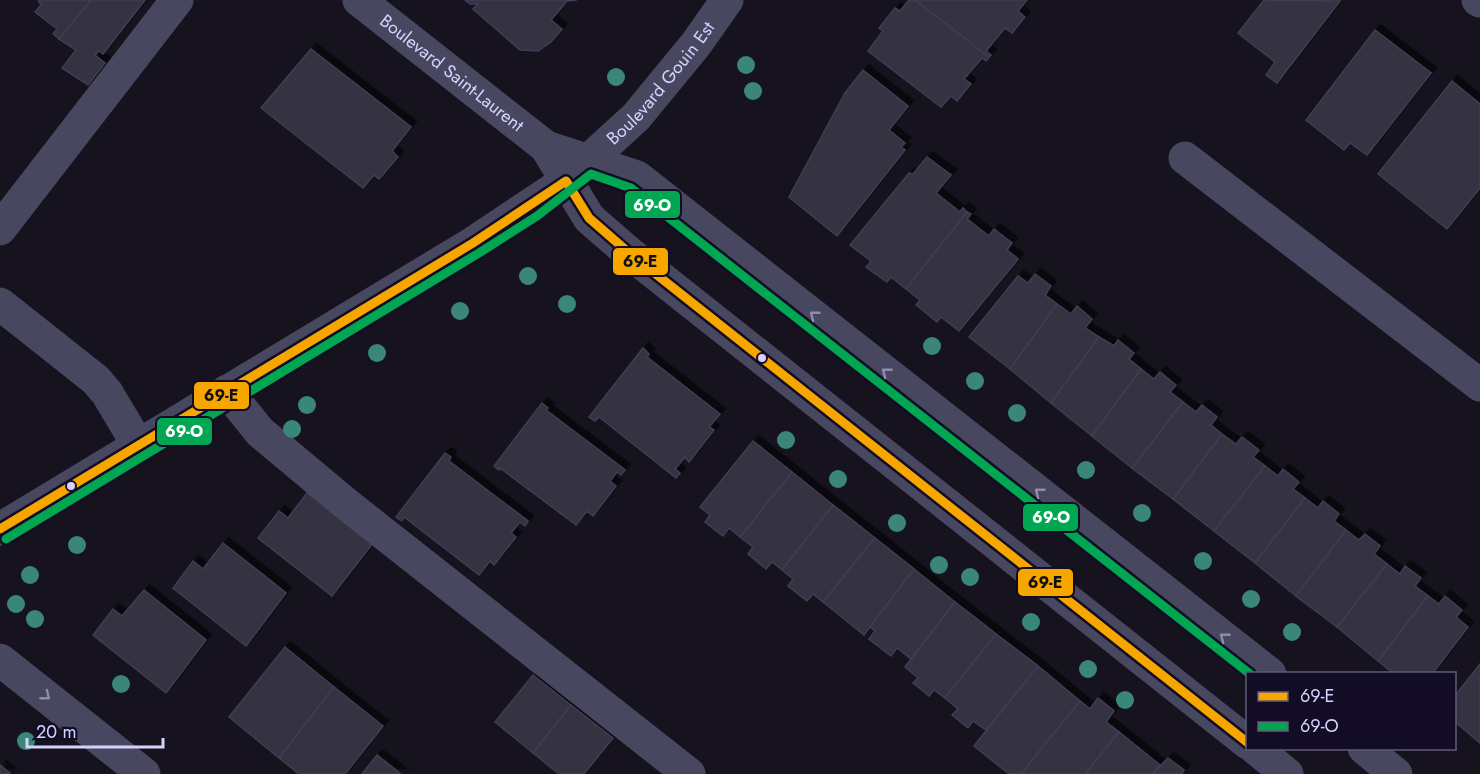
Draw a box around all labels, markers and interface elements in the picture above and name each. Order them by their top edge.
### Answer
street label: Boulevard Saint-Laurent [374,8,530,138]
street label: Boulevard Gouin Est [601,16,721,151]
line badge: 69-O [624,190,681,219]
text: 69-O [633,194,671,217]
line badge: 69-E [612,247,669,276]
text: 69-E [623,250,657,273]
one-way arrow [810,312,821,323]
unlabelled marker [756,352,768,364]
one-way arrow [882,368,893,379]
line badge: 69-E [193,381,250,410]
text: 69-E [204,384,238,407]
line badge: 69-O [156,417,213,446]
text: 69-O [165,420,203,443]
unlabelled marker [65,480,77,492]
one-way arrow [1035,488,1046,499]
line badge: 69-O [1022,503,1079,532]
text: 69-O [1032,506,1070,529]
line badge: 69-E [1017,568,1074,597]
text: 69-E [1028,571,1062,594]
one-way arrow [1220,634,1231,645]
legend [1246,672,1456,750]
text: 69-E [1300,683,1334,709]
one-way arrow [39,689,50,700]
scale bar [27,711,164,749]
text: 69-O [1300,713,1339,739]
text: 20 m [36,719,76,745]

